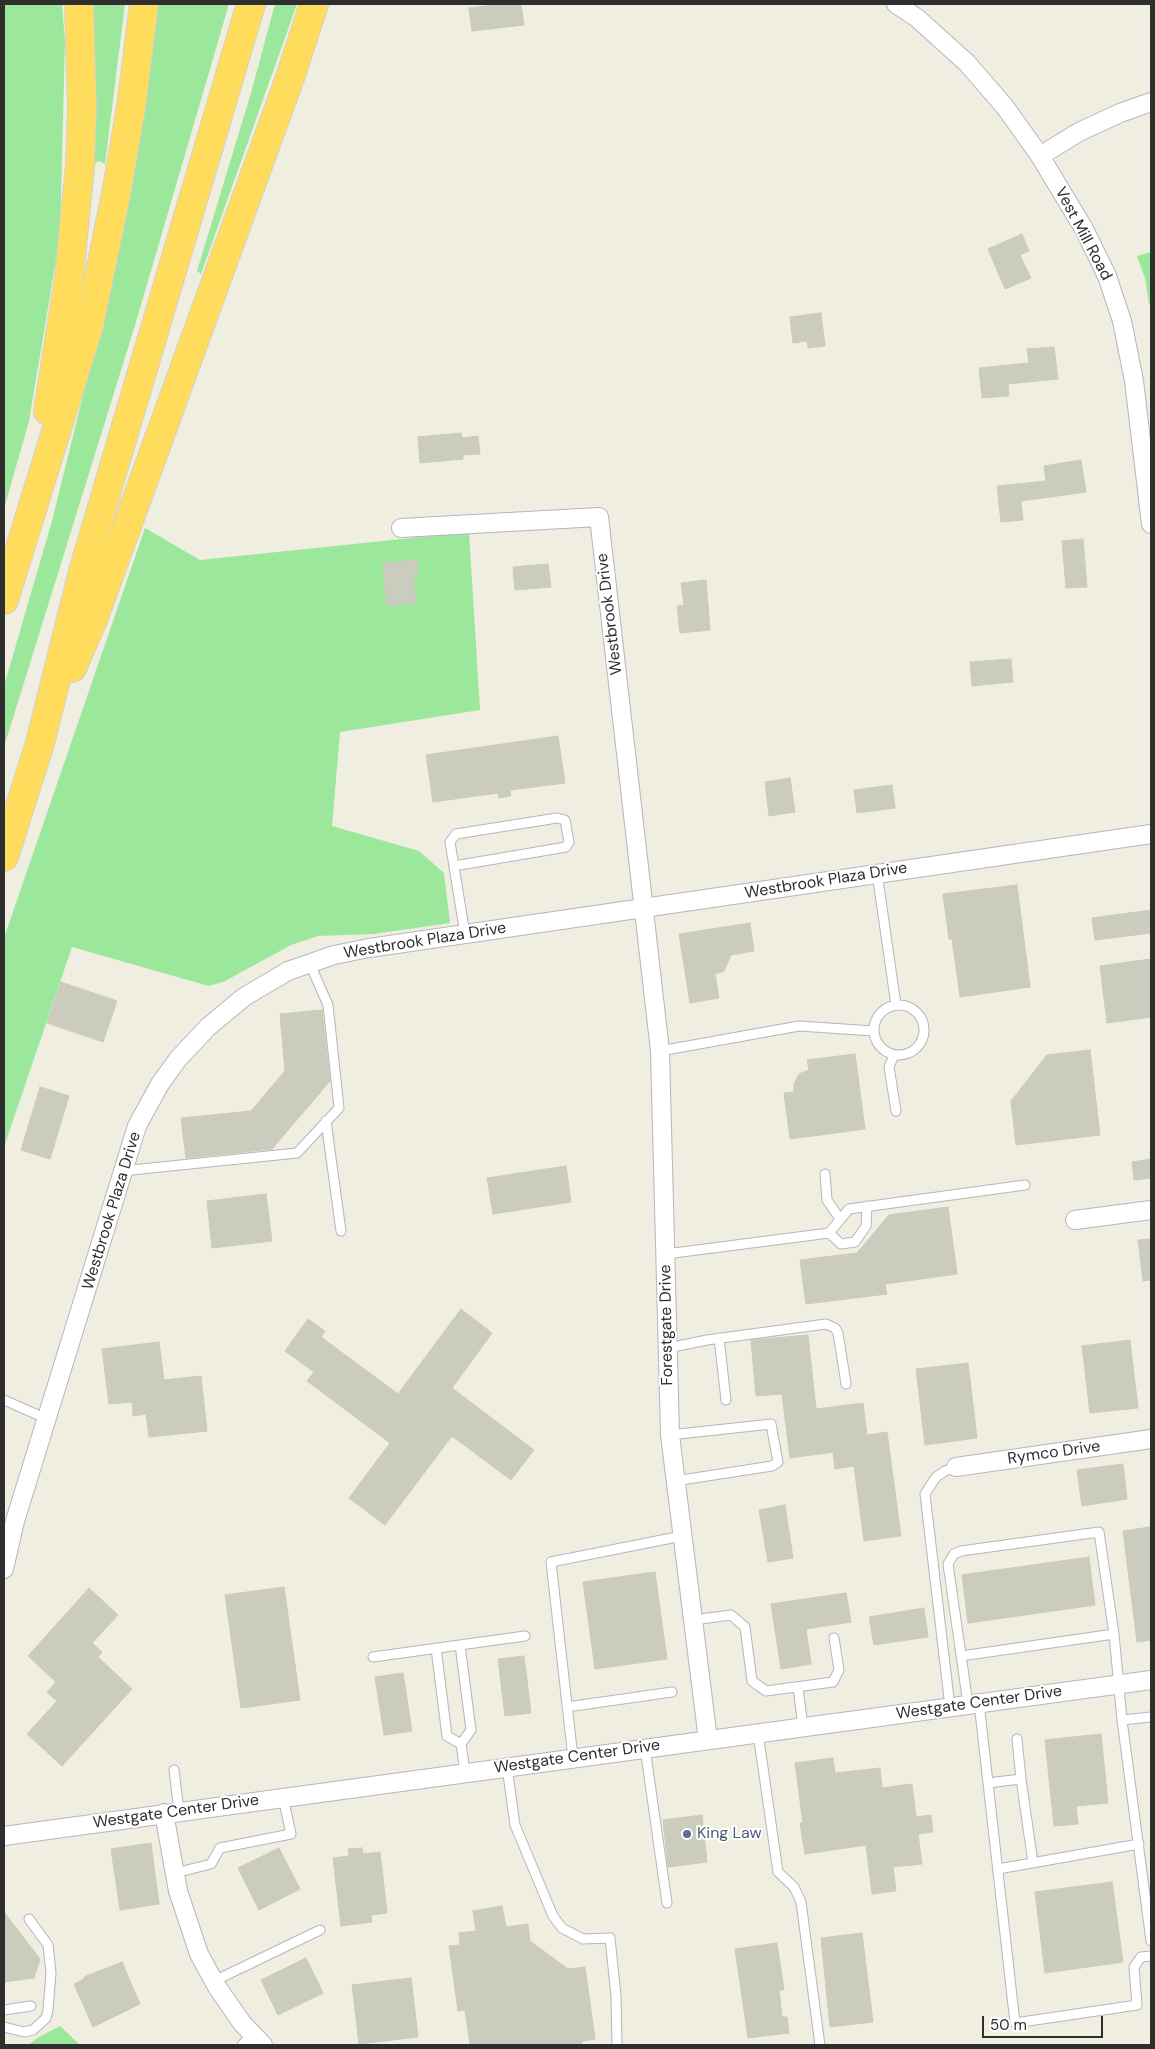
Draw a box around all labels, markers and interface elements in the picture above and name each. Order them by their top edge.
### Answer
street label: Vest Mill Road [1050,184,1116,284]
street label: Westbrook Drive [593,552,627,676]
street label: Westbrook Plaza Drive [743,859,909,903]
street label: Westbrook Plaza Drive [342,919,508,963]
street label: Westbrook Plaza Drive [79,1130,145,1292]
street label: Forestgate Drive [656,1264,678,1386]
street label: Rymco Drive [1006,1437,1102,1469]
street label: Westgate Center Drive [895,1682,1063,1724]
street label: Westgate Center Drive [493,1736,661,1778]
street label: Westgate Center Drive [92,1791,260,1833]
place label: King Law [697,1824,762,1844]
marker: King Law [681,1828,693,1840]
scale bar [985,2006,1106,2038]
text: 50 m [990,2015,1027,2035]

